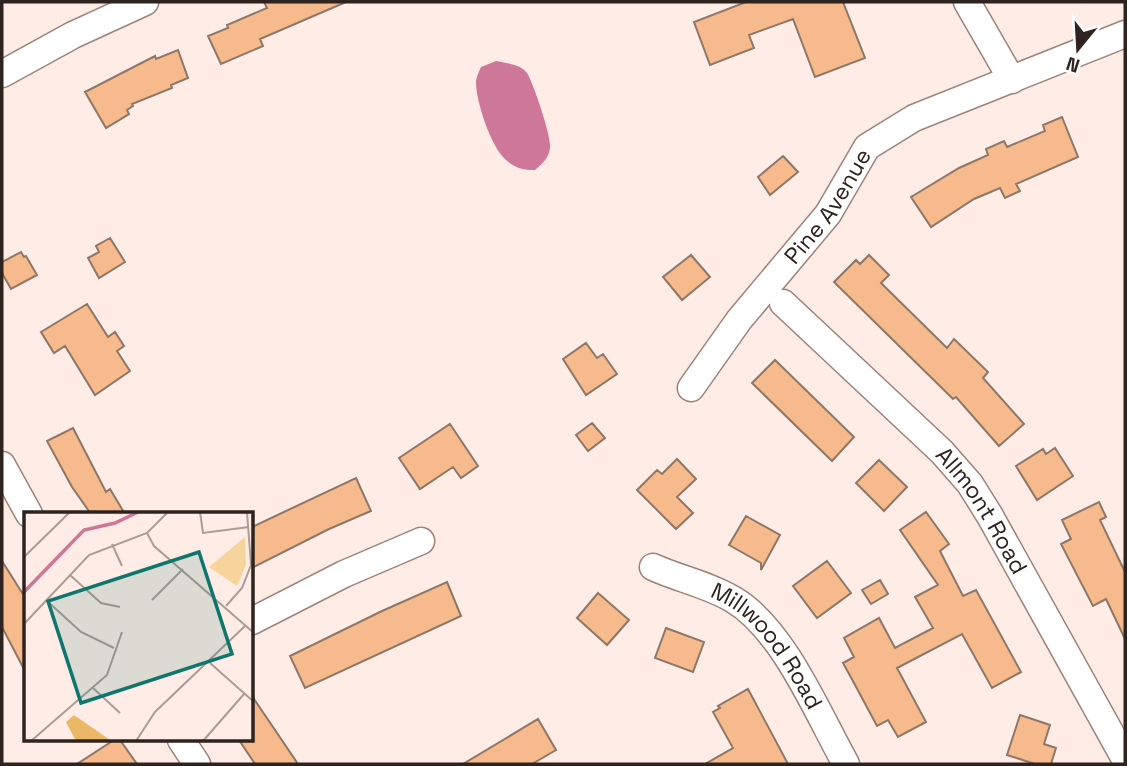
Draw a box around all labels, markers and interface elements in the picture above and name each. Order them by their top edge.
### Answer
north arrow [1043,14,1113,84]
text: N [1063,51,1083,79]
street label: Pine Avenue [777,143,878,270]
street label: Allmont Road [929,440,1034,579]
inset map [24,512,254,742]
street label: Millwood Road [706,576,830,714]

